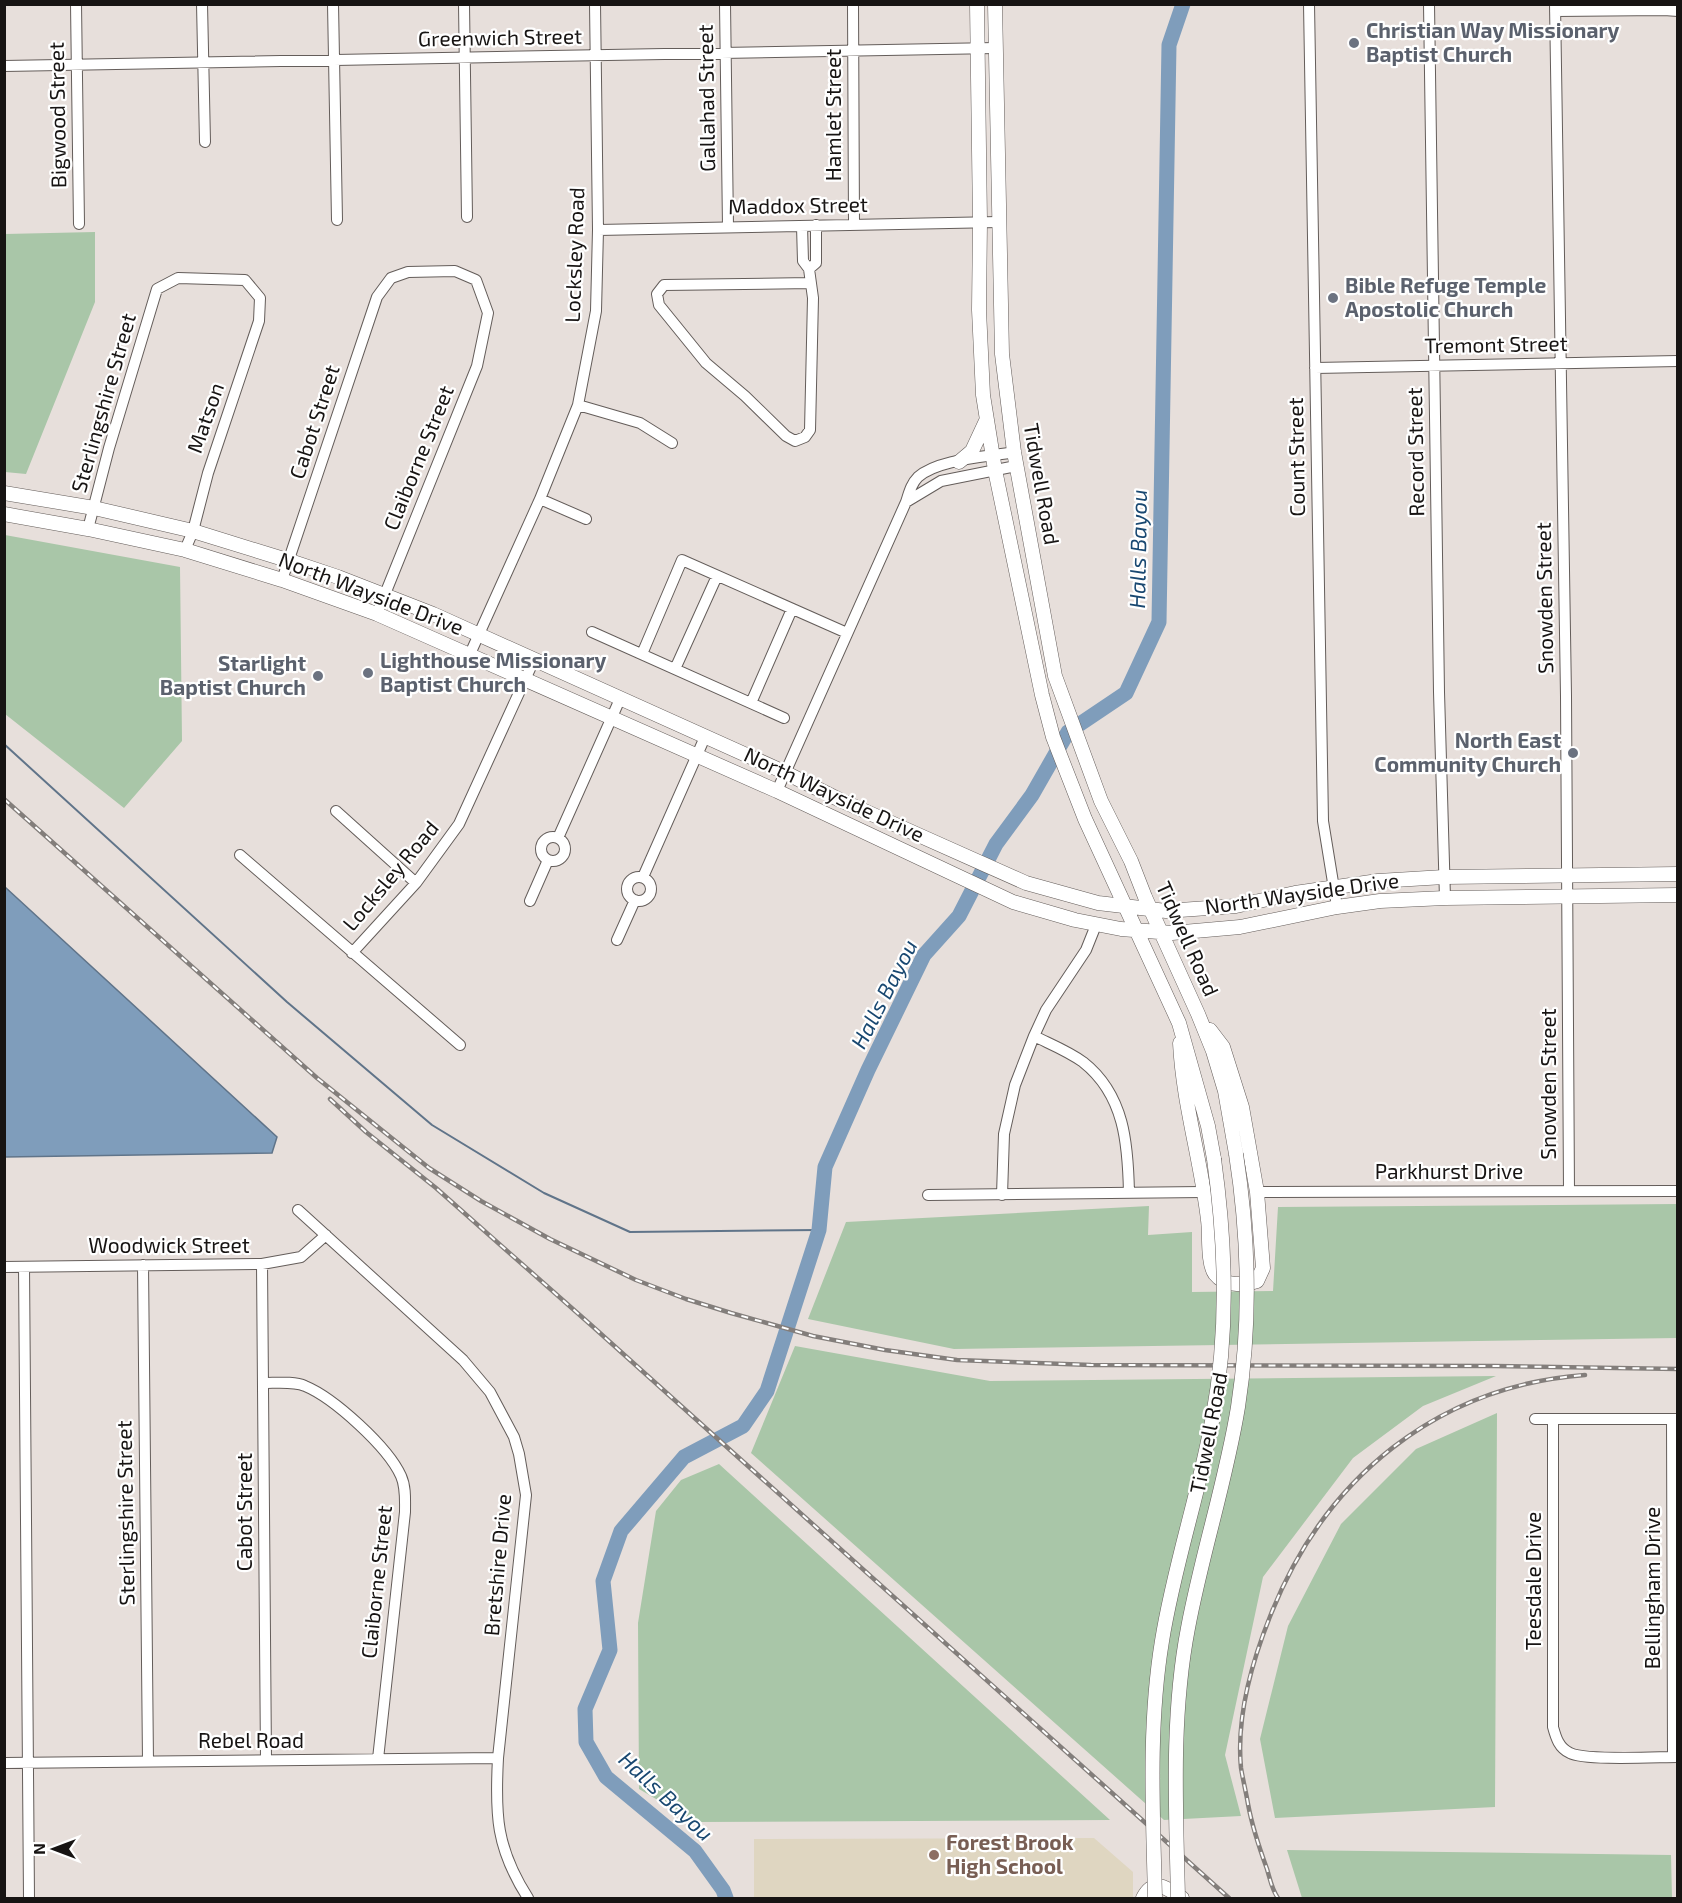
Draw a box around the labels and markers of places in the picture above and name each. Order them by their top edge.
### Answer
place label: Christian Way Missionary Baptist Church [1366,17,1619,66]
marker: Christian Way Missionary Baptist Church [1347,36,1361,50]
place label: Bible Refuge Temple Apostolic Church [1345,272,1547,321]
marker: Bible Refuge Temple Apostolic Church [1326,291,1340,305]
place label: Lighthouse Missionary Baptist Church [380,647,607,696]
place label: Starlight Baptist Church [160,650,306,699]
marker: Lighthouse Missionary Baptist Church [361,666,375,680]
marker: Starlight Baptist Church [311,669,325,683]
place label: North East Community Church [1374,727,1561,777]
marker: North East Community Church [1566,746,1580,760]
place label: Forest Brook High School [946,1829,1074,1878]
marker: Forest Brook High School [927,1848,941,1862]

